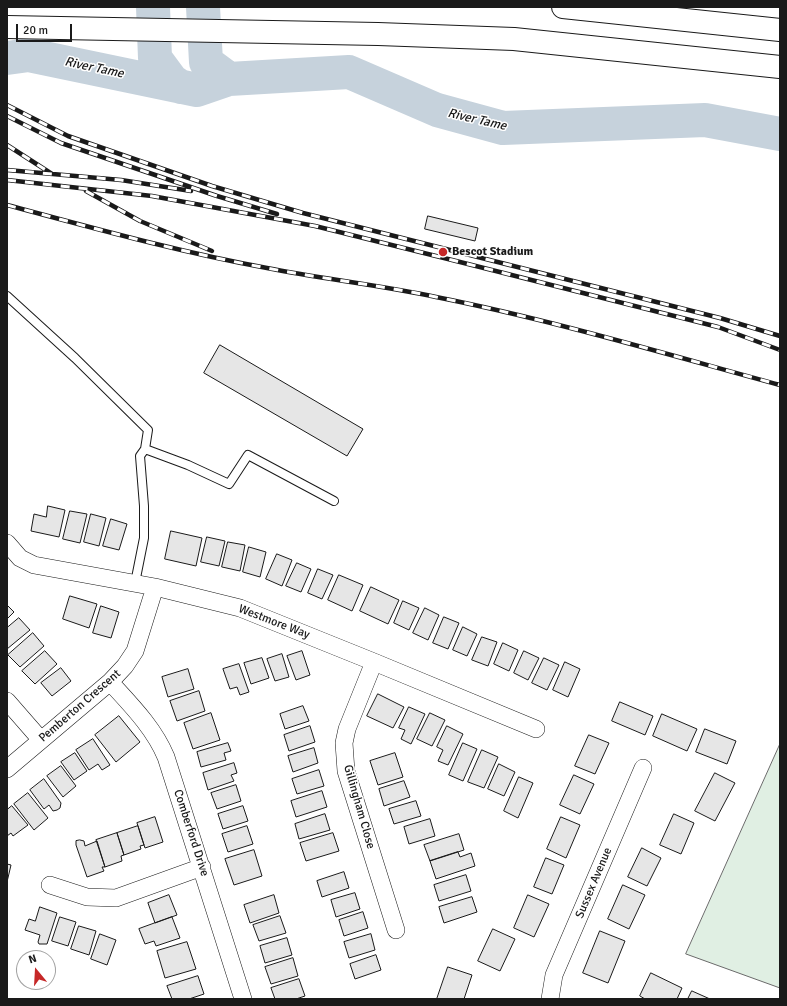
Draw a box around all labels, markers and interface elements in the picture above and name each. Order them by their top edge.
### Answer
scale bar [18,16,74,42]
text: 20 m [23,23,48,38]
water label: River Tame [63,54,125,82]
water label: River Tame [446,106,508,134]
place label: Bescot Stadium [452,245,533,259]
marker: Bescot Stadium [437,246,449,258]
street label: Westmore Way [236,602,312,642]
street label: Pemberton Crescent [36,667,124,745]
street label: Gillingham Close [340,763,378,851]
street label: Comberford Drive [170,788,212,878]
street label: Sussex Avenue [573,845,615,921]
north arrow [16,950,56,990]
text: N [27,952,38,966]

